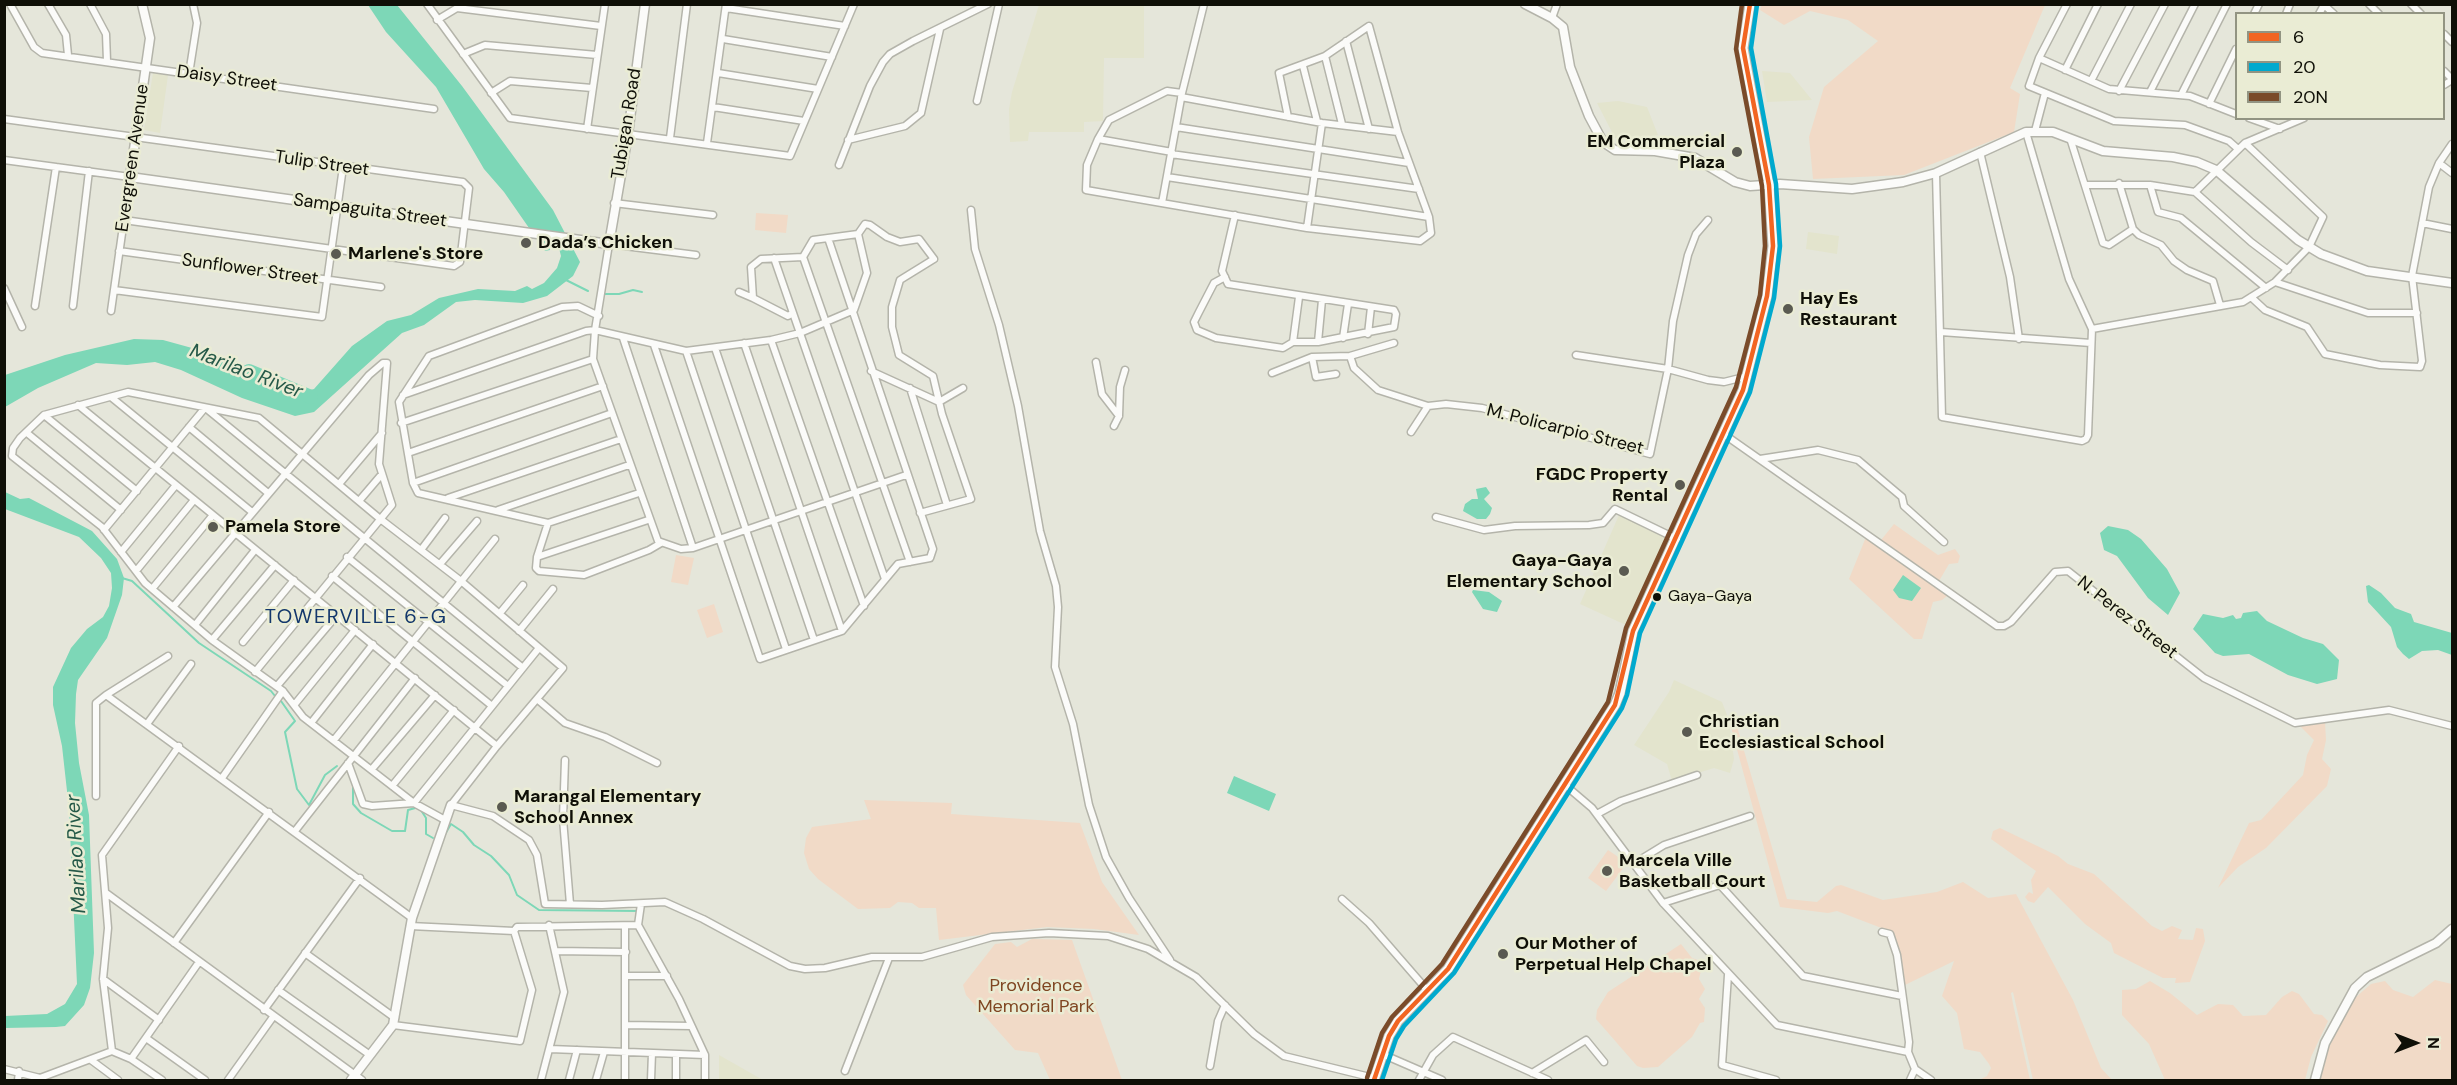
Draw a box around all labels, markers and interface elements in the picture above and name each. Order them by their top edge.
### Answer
legend [2235,12,2445,120]
text: 6 [2293,25,2304,49]
text: 20 [2293,55,2316,79]
street label: Daisy Street [176,61,278,97]
street label: Tubigan Road [608,67,646,181]
street label: Evergreen Avenue [112,83,154,233]
text: 20N [2293,85,2328,109]
place label: EM Commercial Plaza [1587,131,1725,174]
marker: EM Commercial Plaza [1730,145,1744,159]
street label: Tulip Street [274,147,370,181]
street label: Sampaguita Street [292,190,448,232]
place label: Dada’s Chicken [538,232,673,254]
marker: Dada’s Chicken [519,236,533,250]
place label: Marlene's Store [348,243,483,265]
marker: Marlene's Store [329,247,343,261]
street label: Sunflower Street [180,250,320,290]
place label: Hay Es Restaurant [1800,288,1897,330]
marker: Hay Es Restaurant [1781,302,1795,316]
water label: Marilao River [186,339,306,405]
street label: M. Policarpio Street [1484,400,1646,460]
place label: FGDC Property Rental [1536,464,1668,506]
marker: FGDC Property Rental [1673,478,1687,492]
place label: Pamela Store [225,516,341,538]
marker: Pamela Store [206,520,220,534]
place label: Gaya-Gaya Elementary School [1446,550,1612,592]
marker: Gaya-Gaya Elementary School [1617,564,1631,578]
street label: N. Perez Street [2072,572,2182,664]
place label: Gaya-Gaya [1668,587,1752,607]
marker: Gaya-Gaya [1651,591,1663,603]
district label: TOWERVILLE 6-G [265,606,447,630]
place label: Christian Ecclesiastical School [1699,711,1884,754]
marker: Christian Ecclesiastical School [1680,725,1694,739]
place label: Marangal Elementary School Annex [514,786,701,828]
water label: Marilao River [62,794,92,914]
marker: Marangal Elementary School Annex [495,800,509,814]
place label: Marcela Ville Basketball Court [1619,850,1765,892]
marker: Marcela Ville Basketball Court [1600,864,1614,878]
place label: Our Mother of Perpetual Help Chapel [1515,933,1712,976]
marker: Our Mother of Perpetual Help Chapel [1496,947,1510,961]
park label: Providence Memorial Park [977,975,1095,1018]
north arrow [2385,1013,2445,1073]
text: N [2423,1037,2444,1049]

